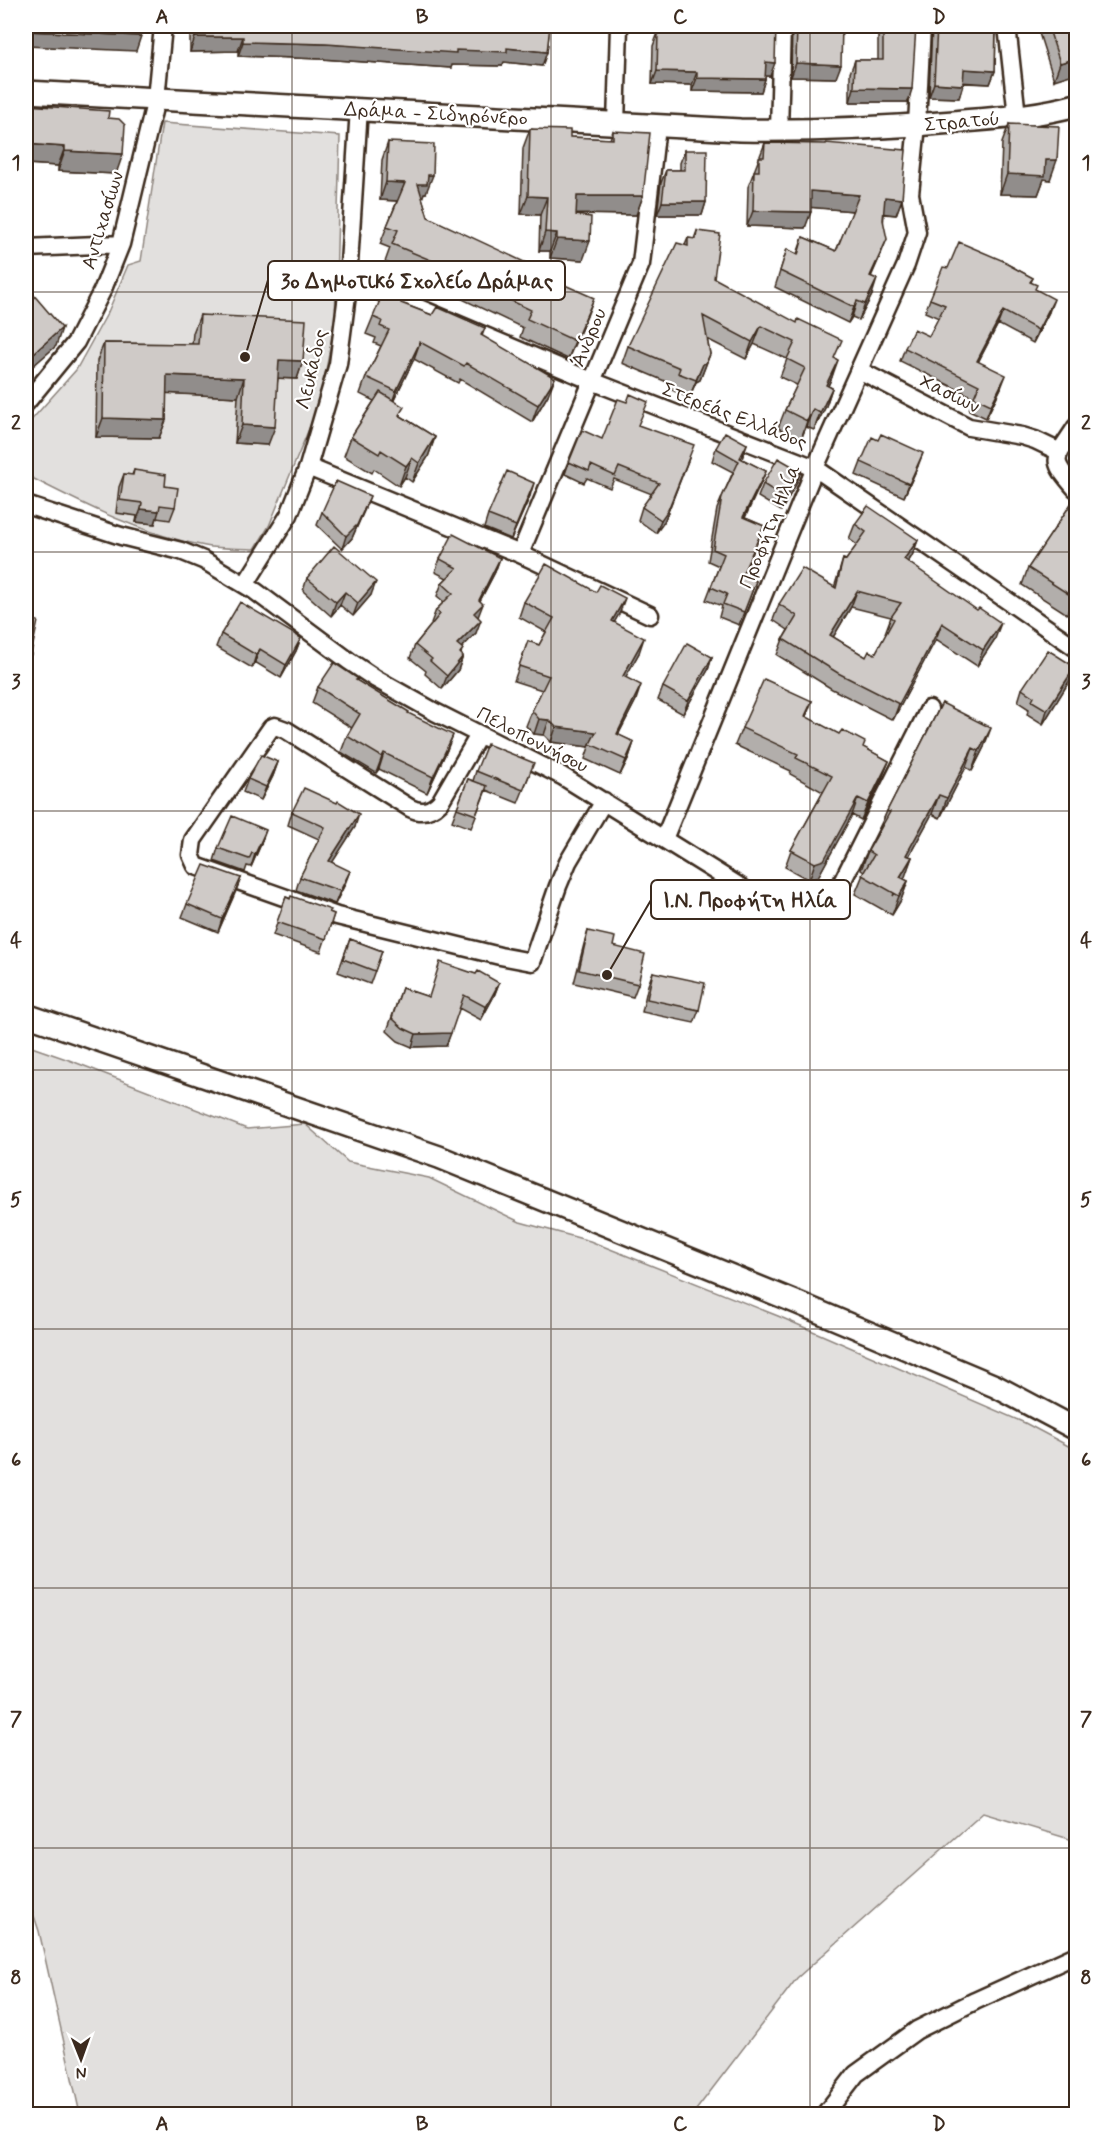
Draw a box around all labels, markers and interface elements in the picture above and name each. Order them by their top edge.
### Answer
text: A [155,4,169,31]
text: B [416,4,429,31]
text: C [673,4,688,31]
text: D [932,4,946,31]
street label: Δράμα - Σιδηρόνερο [343,96,529,133]
street label: Στρατού [923,106,1001,139]
text: 1 [12,150,20,177]
text: 1 [1082,150,1090,177]
street label: Αντιχασίων [76,168,131,273]
callout: 3ο Δημοτικό Σχολείο Δράμας [268,261,565,300]
text: 3ο Δημοτικό Σχολείο Δράμας [281,268,553,296]
street label: Άνδρου [565,304,614,371]
street label: Λευκάδος [290,326,335,412]
street label: Χασίων [915,368,984,421]
street label: Στερεάς Ελλάδος [658,376,811,457]
text: 2 [11,410,21,437]
text: 2 [1081,410,1091,437]
street label: Προφήτη Ηλία [733,460,808,593]
text: 3 [11,669,21,696]
text: 3 [1081,669,1091,696]
street label: Πελοποννήσου [472,701,593,780]
callout: Ι.Ν. Προφήτη Ηλία [651,880,850,919]
text: Ι.Ν. Προφήτη Ηλία [663,887,838,915]
text: 4 [10,928,22,955]
text: 4 [1080,928,1092,955]
text: 5 [10,1187,22,1214]
text: 5 [1080,1187,1092,1214]
text: 6 [11,1447,21,1474]
text: 6 [1081,1447,1091,1474]
text: 7 [10,1706,22,1733]
text: 7 [1080,1706,1092,1733]
text: 8 [10,1965,22,1992]
text: 8 [1080,1965,1092,1992]
north arrow [51,2029,111,2089]
text: N [76,2062,87,2083]
text: A [155,2111,169,2138]
text: B [416,2111,429,2138]
text: C [673,2111,688,2138]
text: D [932,2111,946,2138]

